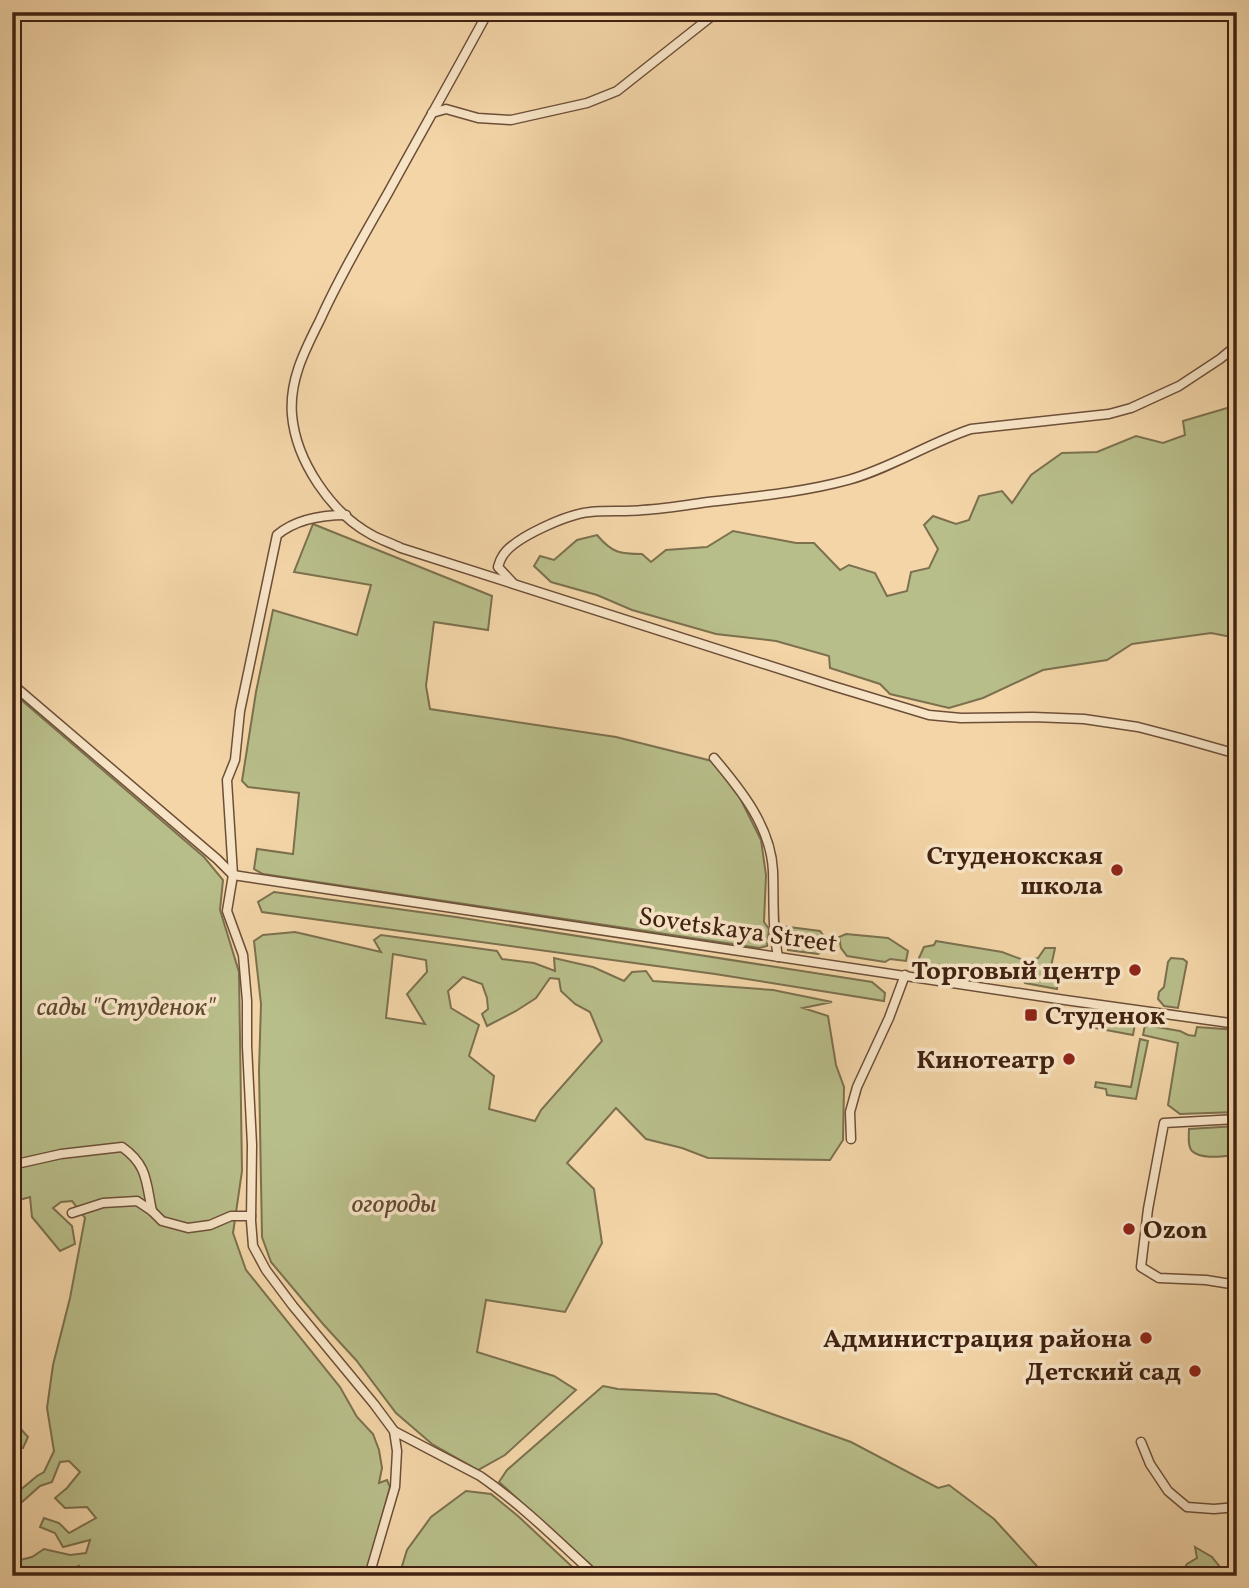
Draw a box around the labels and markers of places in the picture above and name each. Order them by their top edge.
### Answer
place label: Студенокская школа [926,839,1103,905]
marker: Студенокская школа [1109,862,1125,878]
place label: Торговый центр [911,954,1121,990]
marker: Торговый центр [1127,962,1143,978]
place label: Студенок [1045,999,1166,1035]
marker: Студенок [1023,1007,1039,1023]
place label: Кинотеатр [916,1043,1055,1079]
marker: Кинотеатр [1061,1051,1077,1067]
place label: Ozon [1143,1213,1208,1249]
marker: Ozon [1121,1221,1137,1237]
place label: Администрация района [823,1322,1132,1358]
marker: Администрация района [1138,1330,1154,1346]
place label: Детский сад [1025,1355,1181,1391]
marker: Детский сад [1187,1363,1203,1379]

